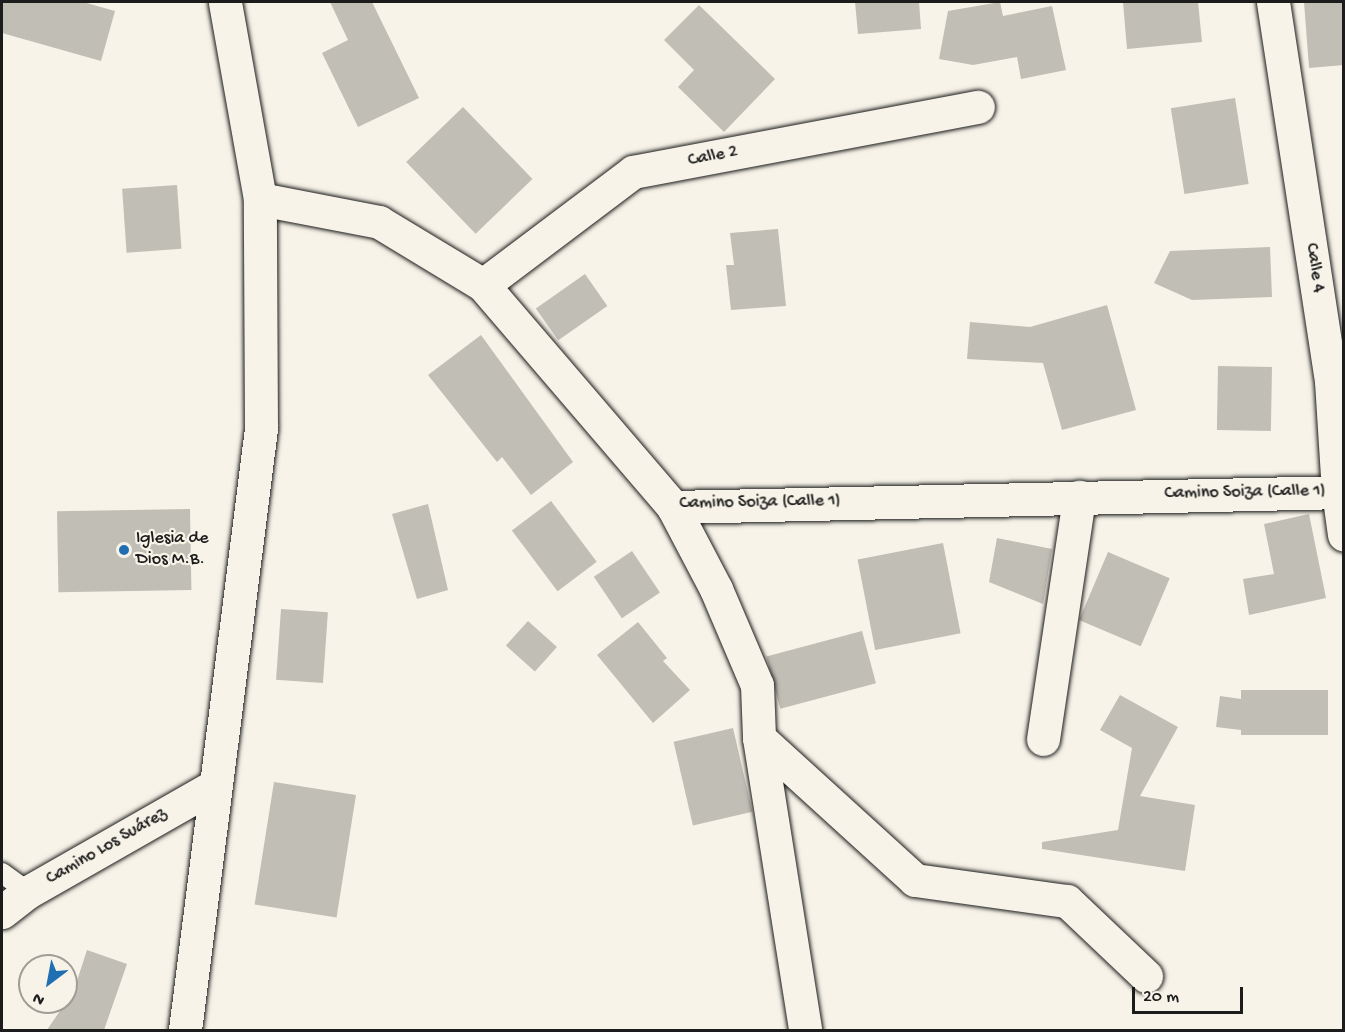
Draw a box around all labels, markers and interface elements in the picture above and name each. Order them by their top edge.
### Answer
street label: Calle 2 [686,142,740,172]
street label: Calle 4 [1299,242,1329,294]
street label: Camino Soiza (Calle 1) [1164,481,1326,505]
street label: Camino Soiza (Calle 1) [679,491,841,515]
place label: Iglesia de Dios M.B. [136,529,208,572]
marker: Iglesia de Dios M.B. [117,543,131,557]
street label: Camino Los Suárez [43,804,171,890]
north arrow [18,954,78,1014]
scale bar [1135,975,1246,1013]
text: N [30,987,49,1009]
text: 20 m [1143,987,1179,1008]

